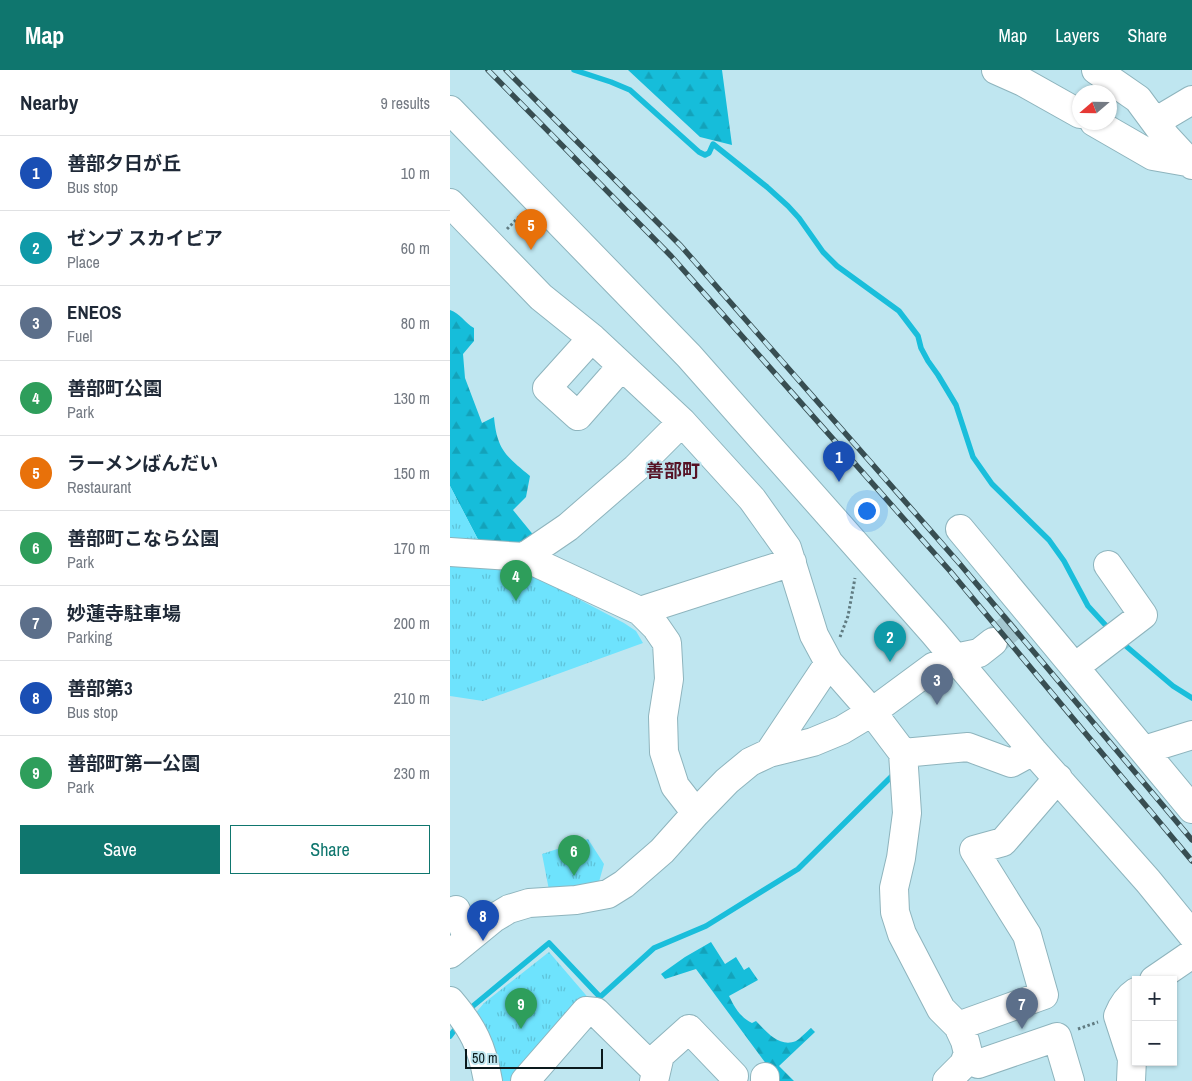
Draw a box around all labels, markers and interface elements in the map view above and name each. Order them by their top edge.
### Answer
text: Map [25,19,64,51]
text: Map [999,23,1027,48]
text: Layers [1055,23,1100,48]
text: Share [1128,23,1167,48]
north arrow [1072,85,1117,130]
text: Nearby [20,88,78,117]
text: 9 results [380,92,430,114]
text: 善部夕日が丘 [67,150,181,176]
text: 1 [32,162,40,184]
text: 10 m [401,162,430,184]
text: Bus stop [67,176,118,198]
pin: 5 [515,209,547,250]
text: ゼンブ スカイピア [67,225,223,251]
text: 2 [32,237,40,259]
text: 60 m [401,237,430,259]
text: Place [67,251,100,273]
text: ENEOS [67,299,122,325]
text: 3 [32,312,40,334]
text: 80 m [401,312,430,334]
text: Fuel [67,325,93,347]
text: 善部町公園 [67,375,162,401]
text: 4 [32,387,40,409]
text: 130 m [394,387,430,409]
text: Park [67,401,94,423]
pin: 1 [823,441,855,482]
text: ラーメンばんだい [67,450,218,476]
district label: 善部町 [646,458,700,483]
text: 5 [32,462,40,484]
text: 150 m [394,462,430,484]
text: Restaurant [67,476,131,498]
your location [854,498,880,524]
text: 善部町こなら公園 [67,525,219,551]
text: 6 [32,537,40,559]
text: 170 m [394,537,430,559]
text: Park [67,551,94,573]
pin: 4 [500,560,532,601]
text: 妙蓮寺駐車場 [67,600,181,626]
text: 7 [32,612,40,634]
text: 200 m [394,612,430,634]
pin: 2 [874,621,906,662]
text: Parking [67,626,112,648]
pin: 3 [921,664,953,705]
text: 善部第3 [67,675,133,701]
text: 8 [32,687,40,709]
text: 210 m [394,687,430,709]
text: Bus stop [67,701,118,723]
text: 善部町第一公園 [67,750,200,776]
text: 9 [32,762,40,784]
text: 230 m [394,762,430,784]
text: Park [67,776,94,798]
button: Save [20,825,220,874]
button: Share [230,825,430,874]
pin: 6 [558,835,590,876]
pin: 8 [467,900,499,941]
map controls [1132,976,1177,1066]
button: + [1132,976,1177,1021]
pin: 9 [505,988,537,1029]
pin: 7 [1006,988,1038,1029]
button: − [1132,1021,1177,1066]
scale bar [465,1046,602,1069]
text: 50 m [472,1049,498,1067]

